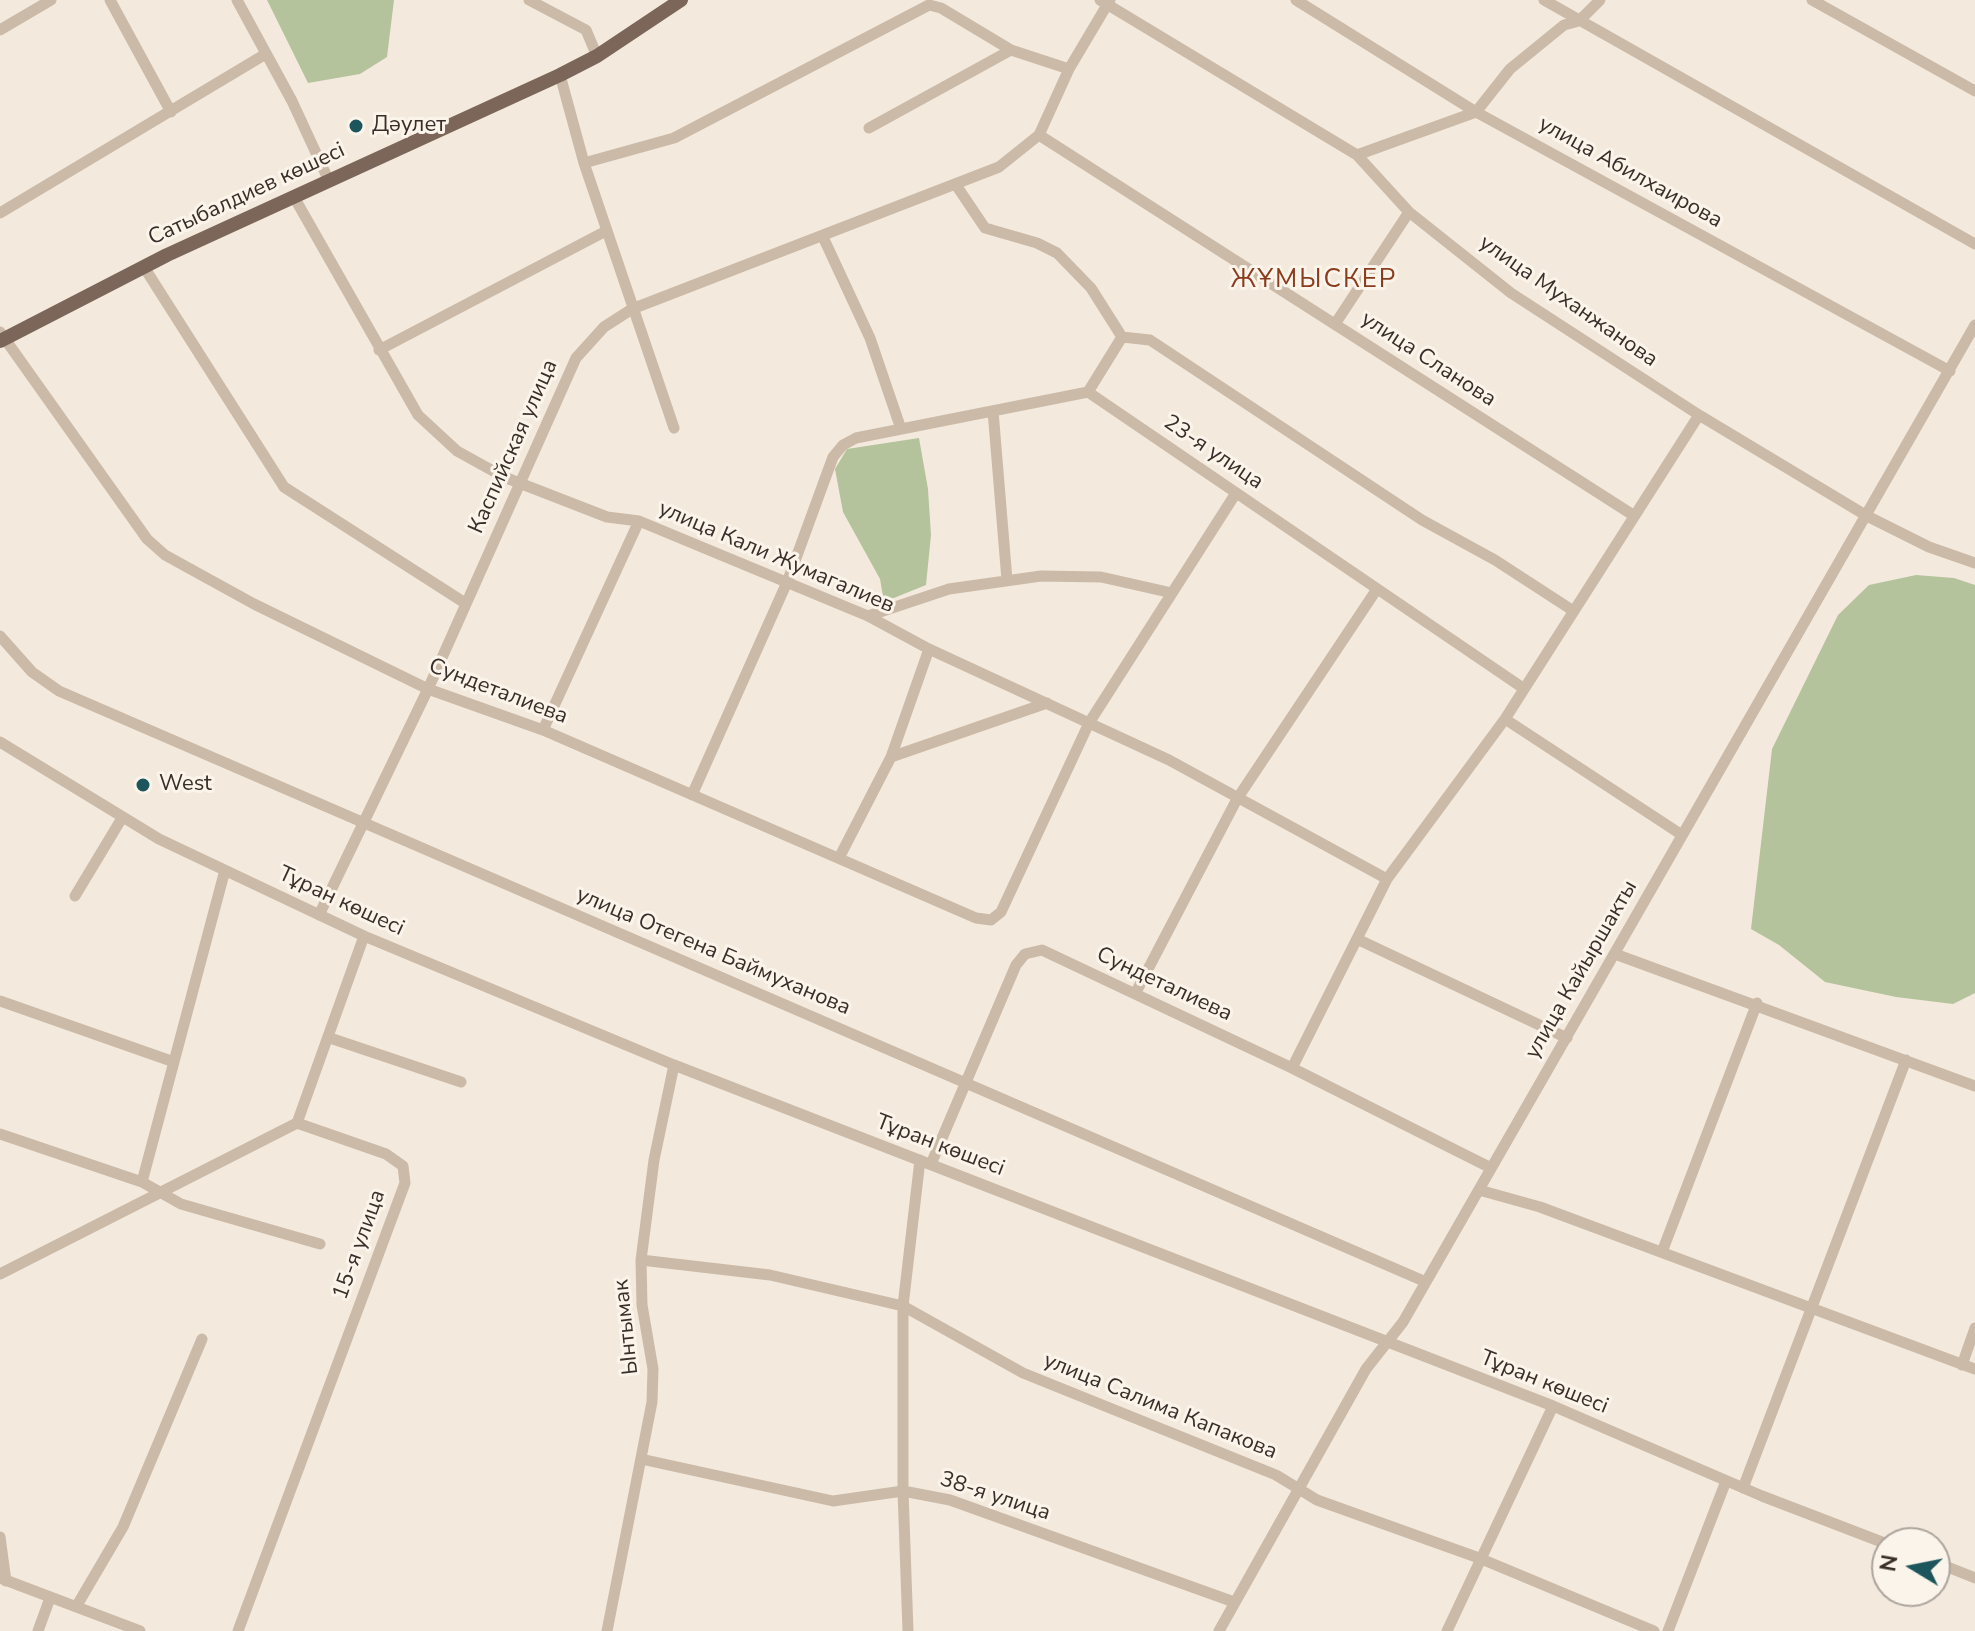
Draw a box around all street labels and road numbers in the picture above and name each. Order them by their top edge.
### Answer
street label: улица Абилхаирова [1533,111,1727,235]
street label: Сатыбалдиев көшесі [144,138,350,252]
street label: улица Муханжанова [1474,230,1662,374]
street label: улица Сланова [1356,307,1500,413]
street label: Каспийская улица [464,356,564,538]
street label: 23-я улица [1158,410,1268,496]
street label: улица Кали Жумагалиев [654,496,898,620]
street label: Сундеталиева [425,653,571,731]
street label: Тұран көшесі [274,861,408,943]
street label: улица Кайыршакты [1520,876,1644,1064]
street label: улица Отегена Баймуханова [572,882,854,1022]
street label: Сундеталиева [1092,942,1236,1028]
street label: Тұран көшесі [872,1109,1008,1183]
street label: 15-я улица [328,1187,392,1303]
street label: Ынтымак [609,1278,645,1376]
street label: Тұран көшесі [1476,1345,1612,1421]
street label: улица Салима Капакова [1039,1348,1281,1466]
street label: 38-я улица [936,1467,1054,1527]

